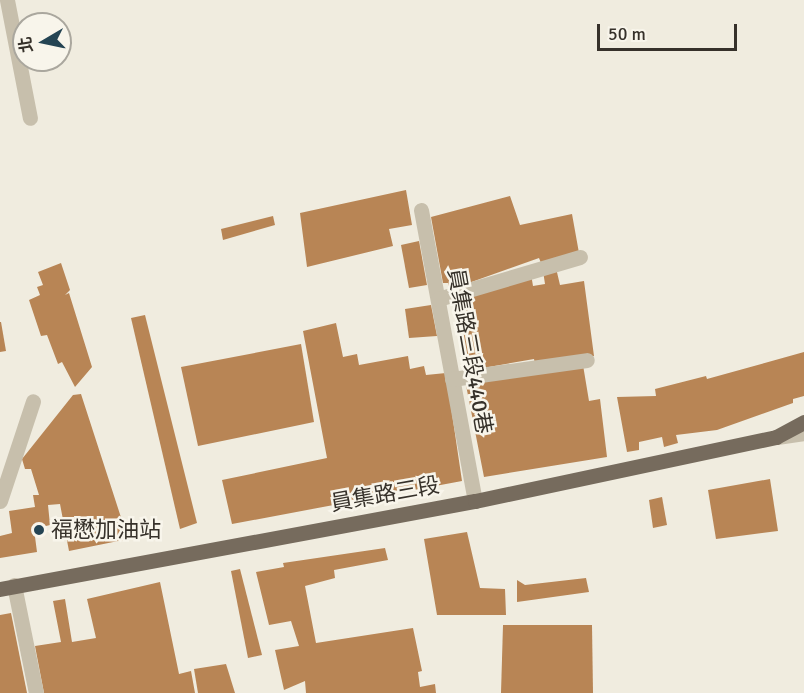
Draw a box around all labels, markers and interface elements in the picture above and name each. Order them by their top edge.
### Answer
north arrow [12,12,72,72]
scale bar [600,12,740,50]
text: 50 m [608,23,646,45]
text: 北 [15,35,37,54]
street label: 員集路三段440巷 [442,266,498,436]
street label: 員集路三段 [329,471,441,517]
place label: 福懋加油站 [51,517,161,543]
marker: 福懋加油站 [32,523,46,537]

